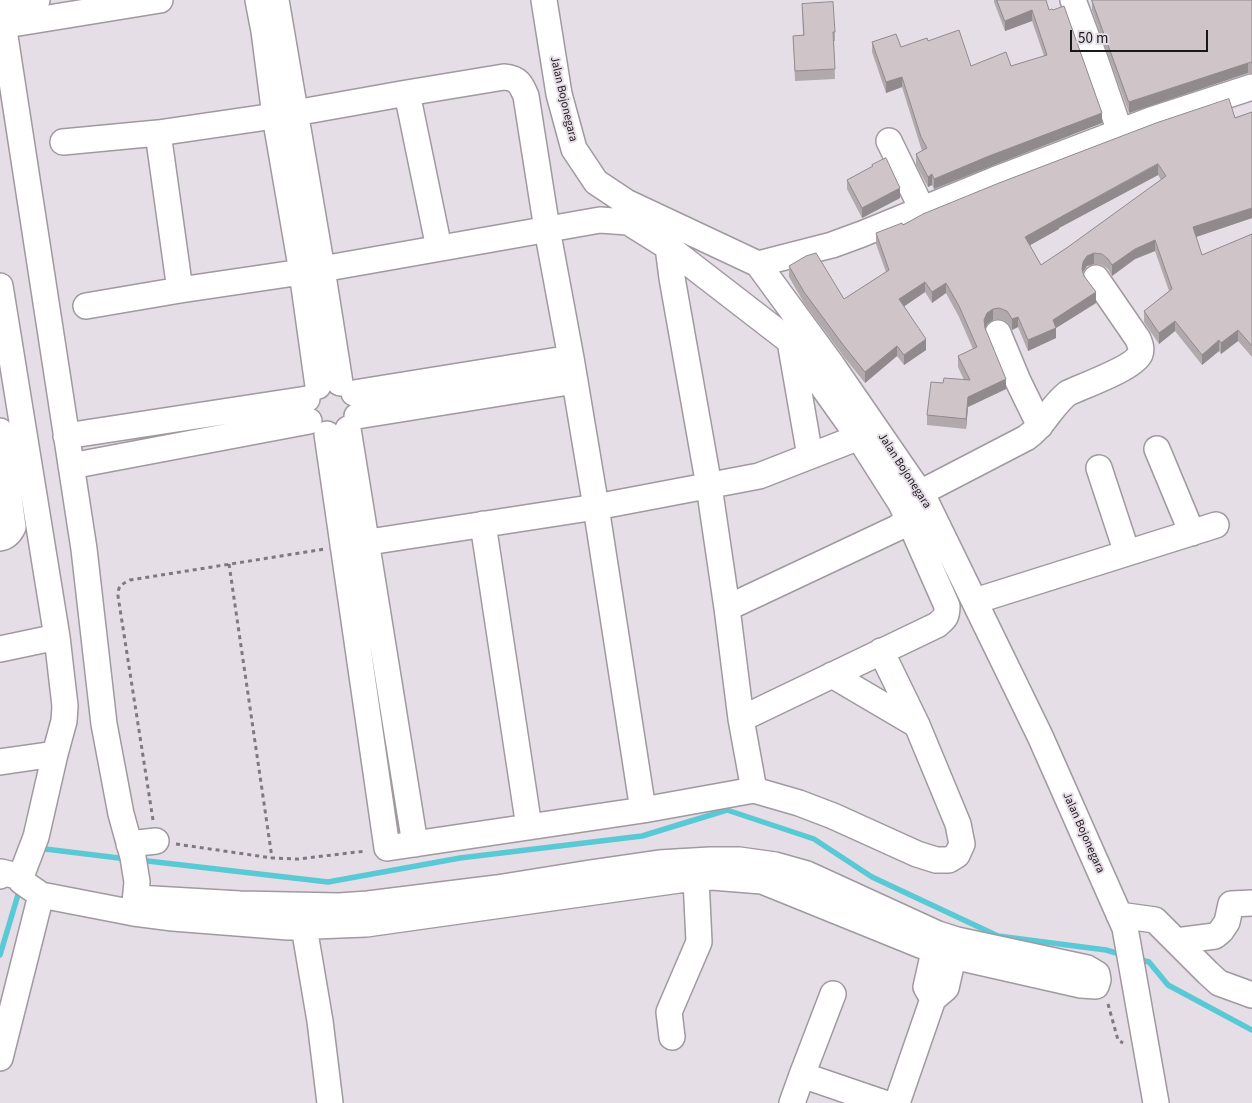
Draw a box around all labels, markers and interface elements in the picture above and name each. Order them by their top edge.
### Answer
scale bar [1072,20,1210,52]
text: 50 m [1078,28,1108,49]
street label: Jalan Bojonegara [546,55,580,143]
street label: Jalan Bojonegara [874,431,934,511]
street label: Jalan Bojonegara [1059,790,1107,876]

